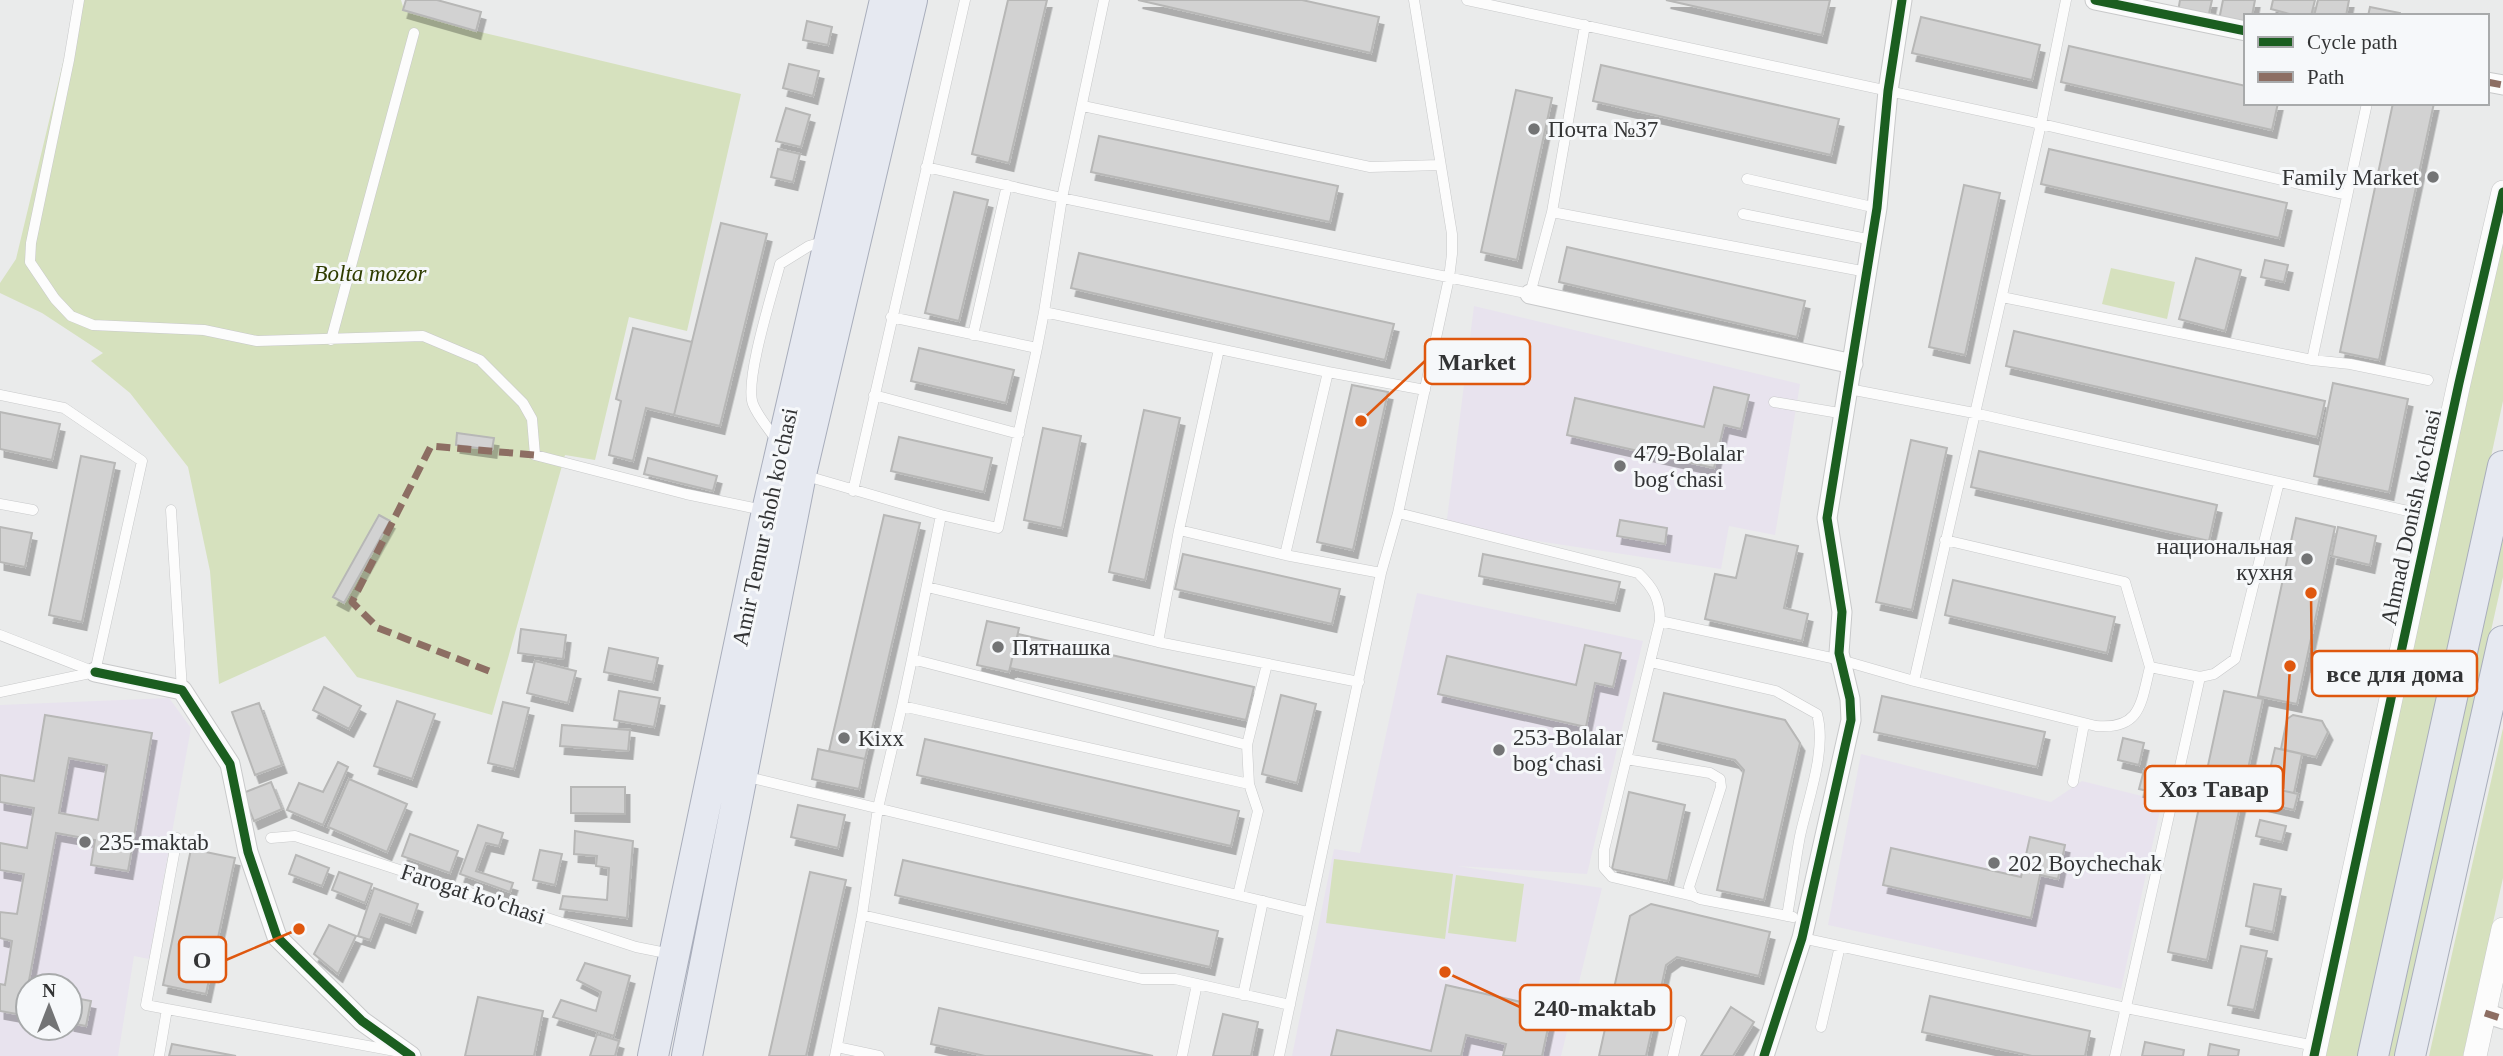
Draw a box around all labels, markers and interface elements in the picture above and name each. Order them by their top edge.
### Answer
legend [2244,14,2489,105]
text: Cycle path [2307,30,2398,54]
text: Path [2307,65,2345,89]
place label: Почта №37 [1548,117,1658,142]
marker: Почта №37 [1526,121,1542,137]
place label: Family Market [2282,165,2420,190]
marker: Family Market [2425,169,2441,185]
park label: Bolta mozor [313,261,428,286]
callout: Market [1425,339,1530,384]
text: Market [1438,349,1516,375]
street label: Amir Temur shoh ko'chasi [728,406,802,648]
street label: Ahmad Donish ko'chasi [2376,407,2446,627]
place label: 479-Bolalar bogʻchasi [1634,441,1744,492]
marker: 479-Bolalar bogʻchasi [1612,458,1628,474]
place label: национальная кухня [2157,534,2293,585]
marker: национальная кухня [2299,551,2315,567]
place label: Пятнашка [1012,635,1111,660]
marker: Пятнашка [990,639,1006,655]
callout: все для дома [2312,651,2477,696]
text: все для дома [2326,661,2464,687]
place label: 253-Bolalar bogʻchasi [1513,725,1623,776]
place label: Kixx [858,726,905,751]
marker: Kixx [836,730,852,746]
marker: 253-Bolalar bogʻchasi [1491,742,1507,758]
callout: Хоз Тавар [2145,766,2283,811]
text: Хоз Тавар [2159,776,2269,802]
place label: 235-maktab [99,830,209,855]
marker: 235-maktab [77,834,93,850]
place label: 202 Boychechak [2008,851,2162,876]
marker: 202 Boychechak [1986,855,2002,871]
street label: Farogat ko'chasi [398,859,548,929]
callout: О [179,937,226,982]
text: О [193,947,211,973]
north arrow [14,972,84,1042]
text: N [42,980,56,1001]
callout: 240-maktab [1520,985,1671,1030]
text: 240-maktab [1534,995,1656,1021]

